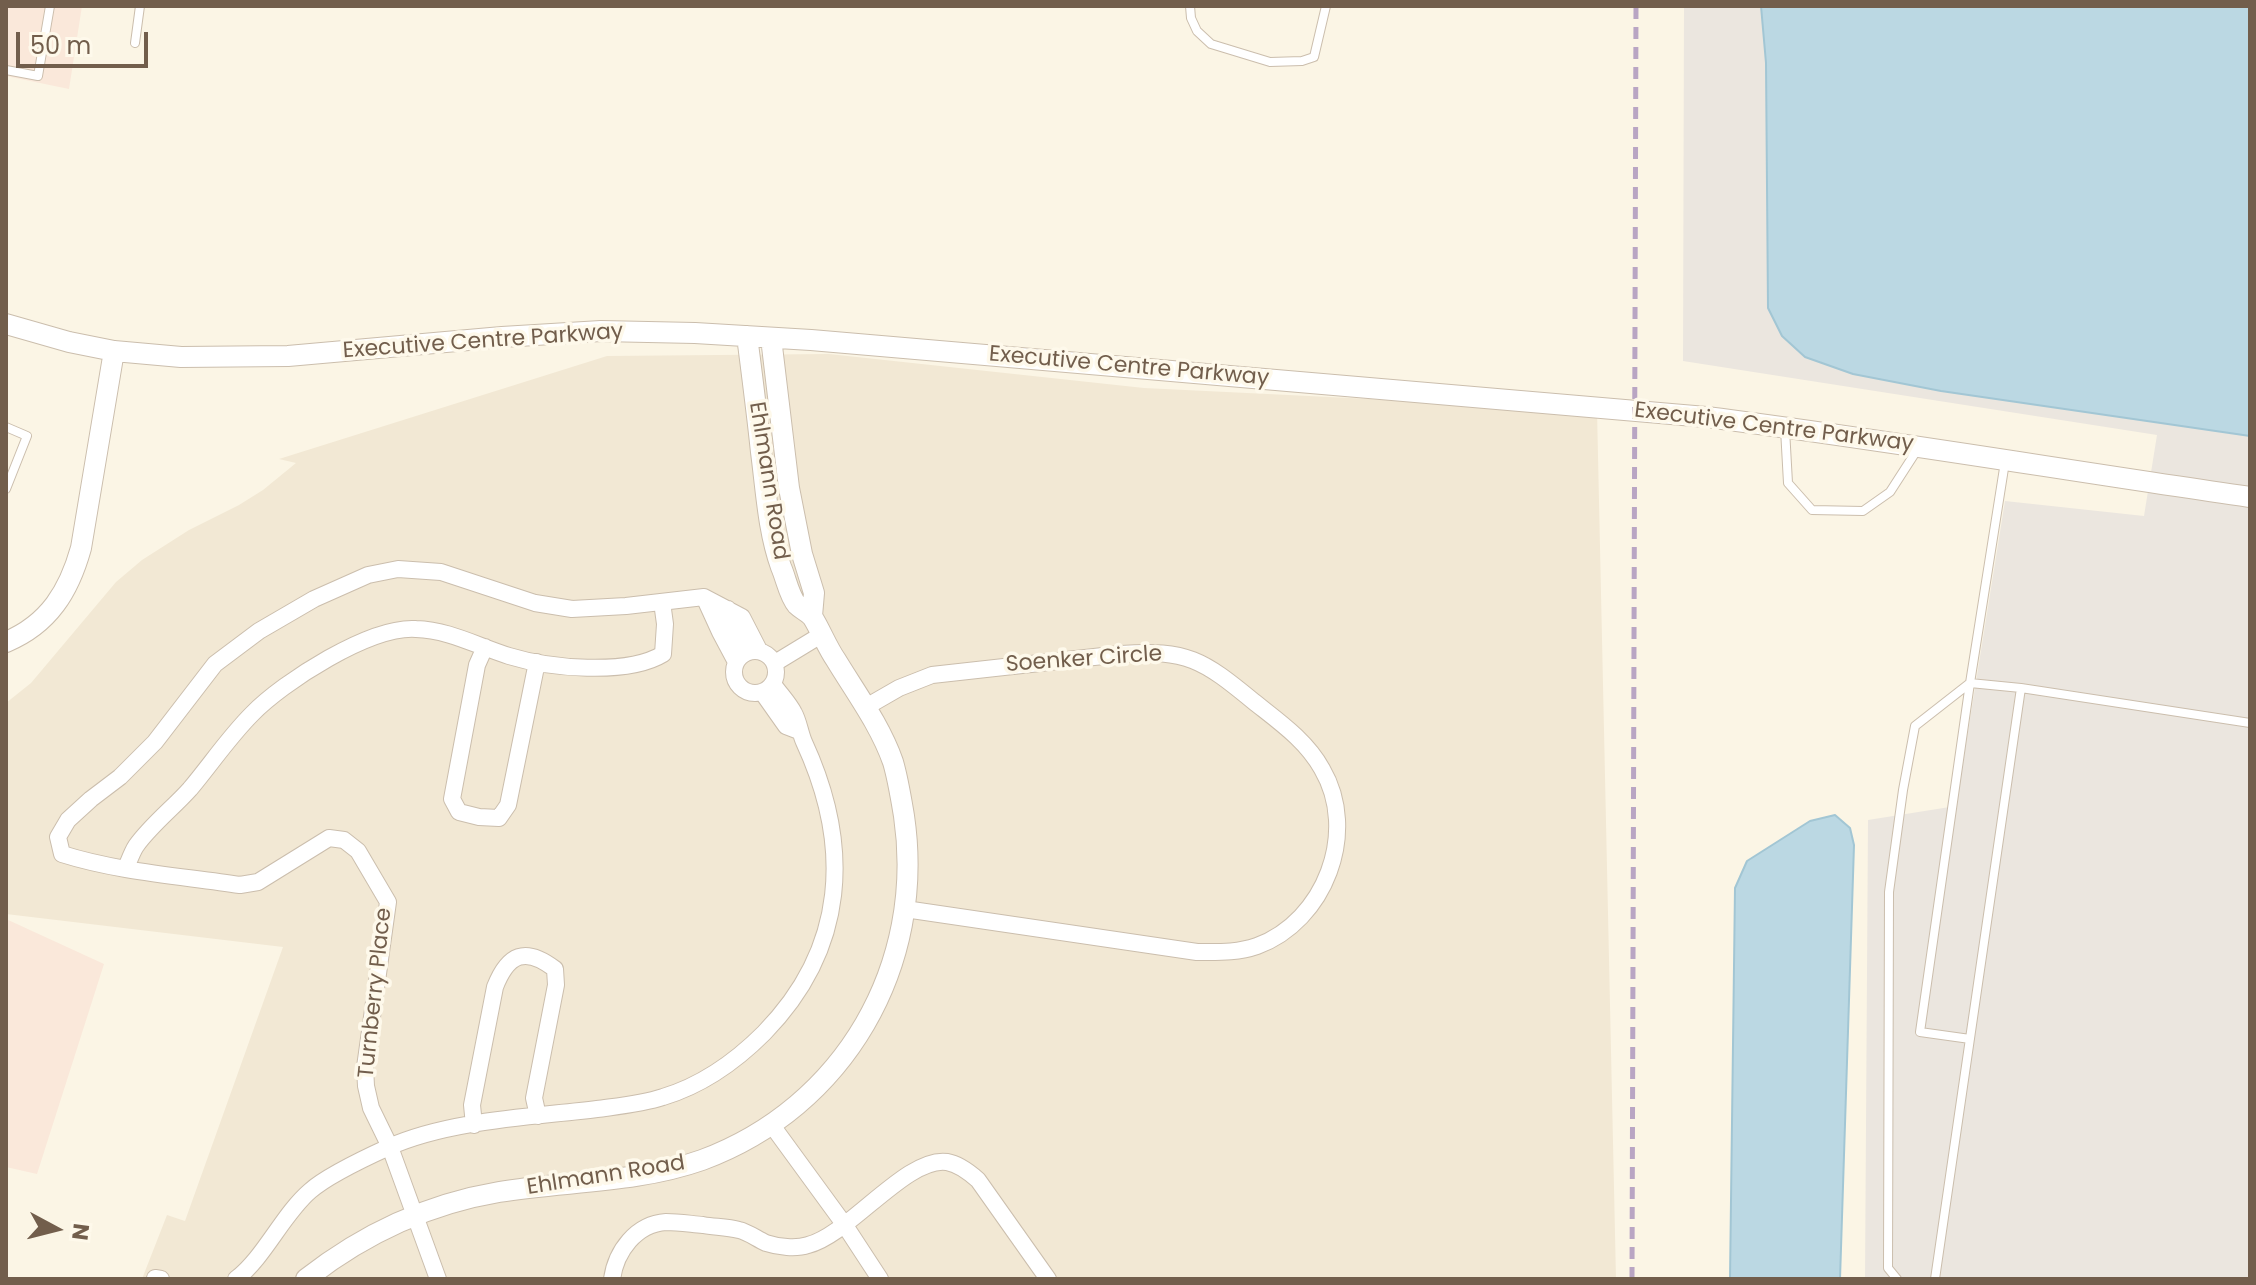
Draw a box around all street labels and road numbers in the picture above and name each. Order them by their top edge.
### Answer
street label: Executive Centre Parkway [342,319,624,365]
street label: Executive Centre Parkway [988,342,1270,392]
street label: Executive Centre Parkway [1633,398,1915,458]
street label: Ehlmann Road [742,400,794,562]
street label: Soenker Circle [1005,641,1163,679]
street label: Turnberry Place [354,906,398,1080]
street label: Ehlmann Road [525,1150,687,1202]

